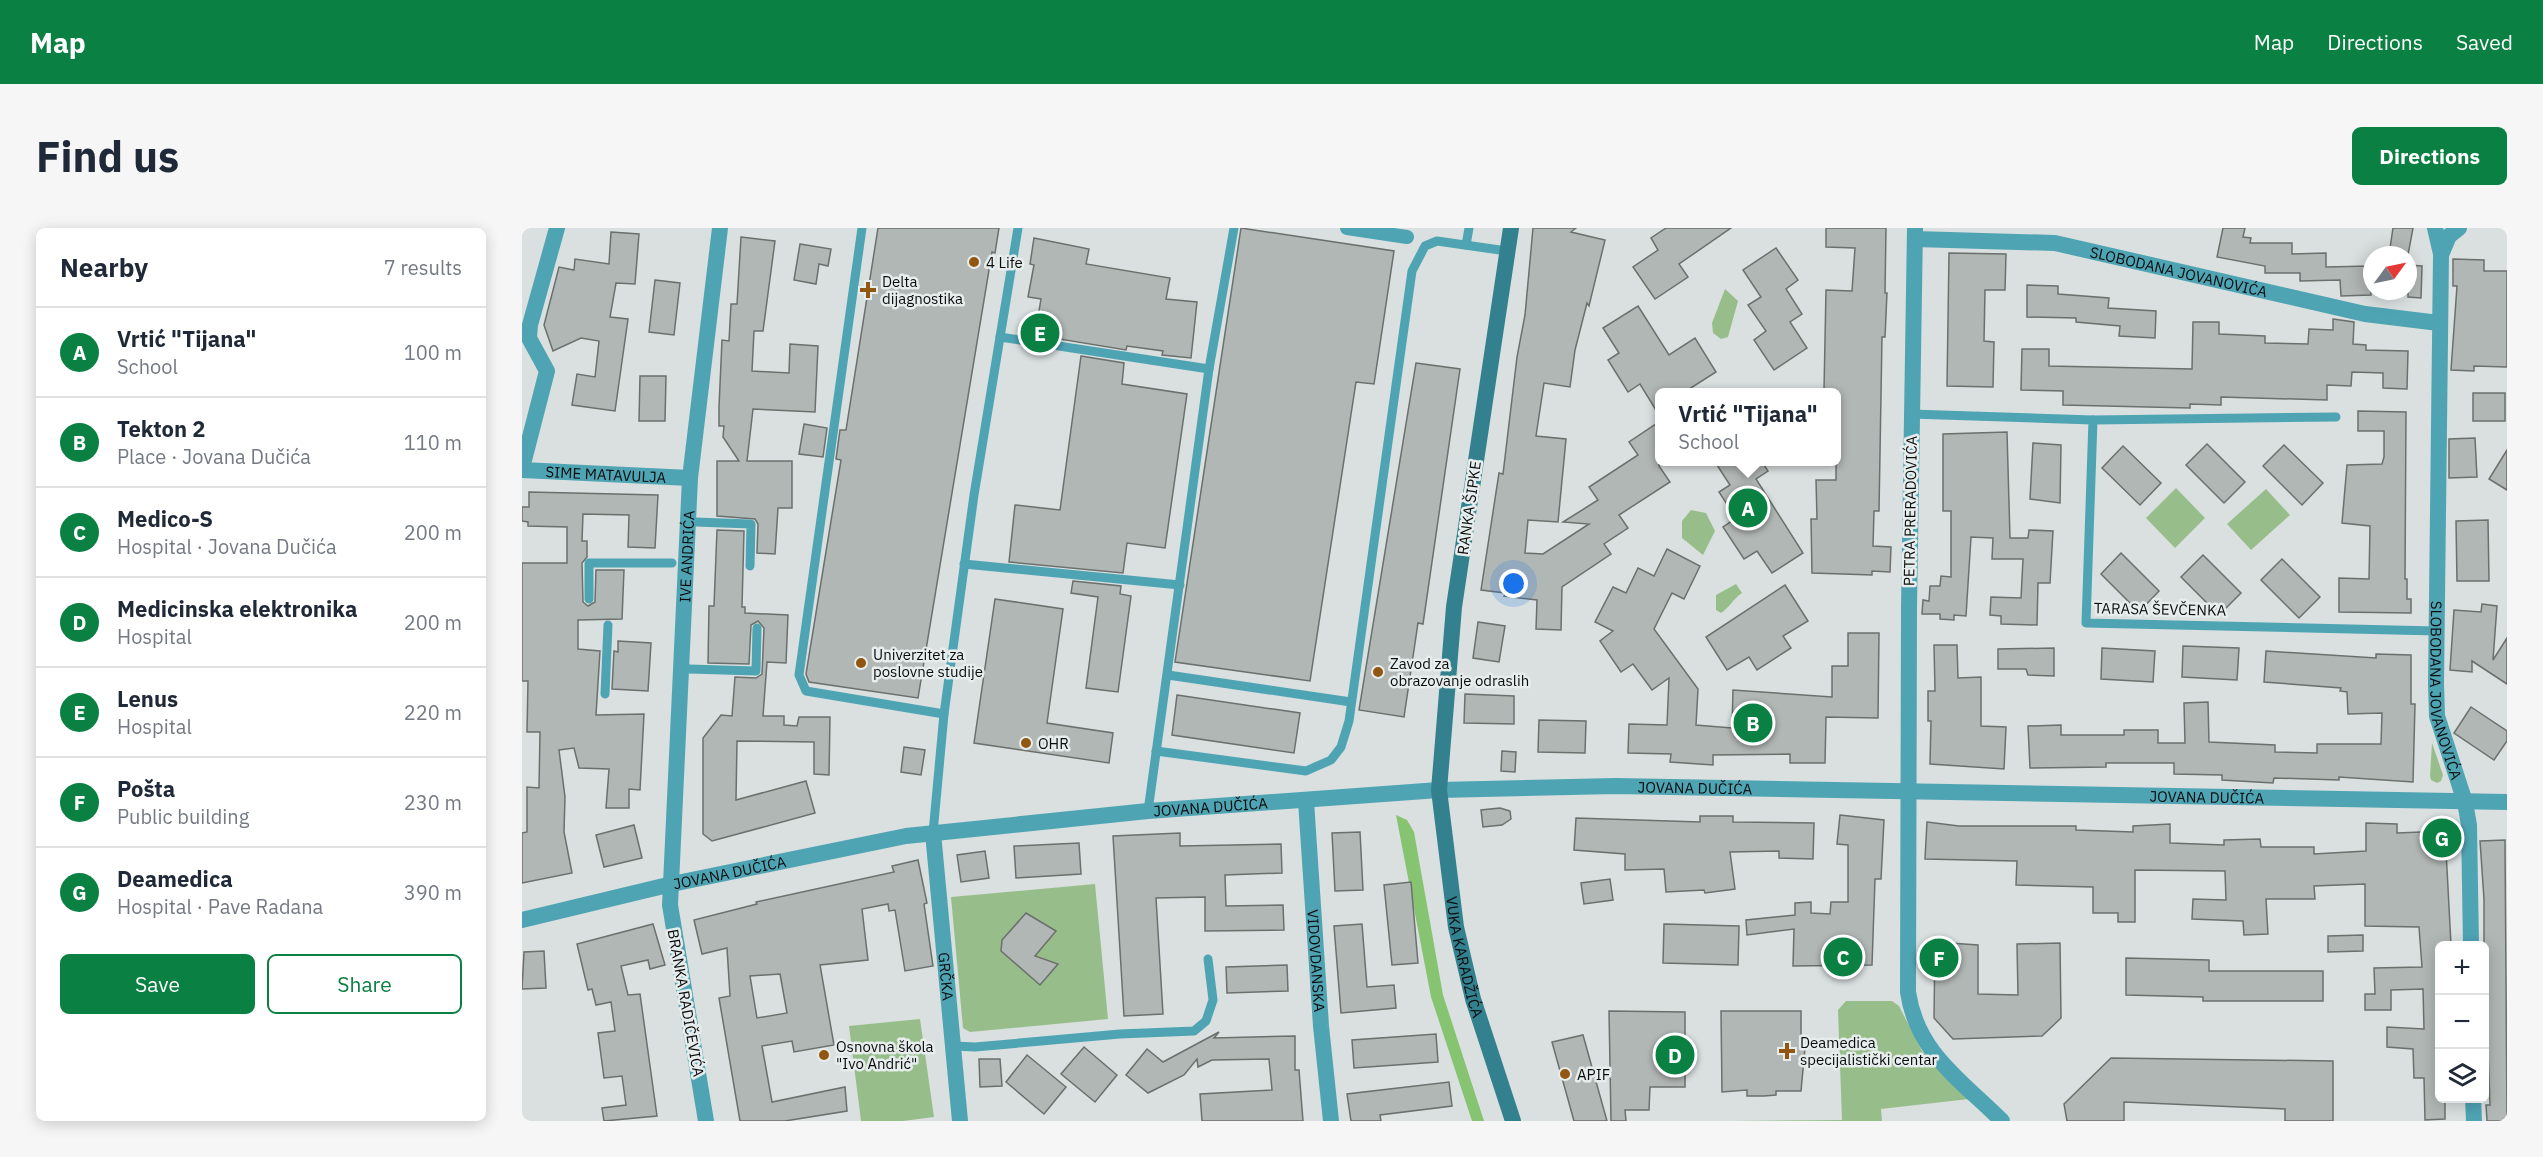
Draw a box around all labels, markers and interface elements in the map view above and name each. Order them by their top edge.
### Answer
text: Map [30,24,86,61]
text: Map [2254,28,2294,56]
text: Directions [2327,28,2423,56]
text: Saved [2456,28,2513,56]
button: Directions [2352,127,2507,185]
text: Find us [36,129,179,184]
street label: SLOBODANA JOVANOVIĆA [2088,242,2270,301]
north arrow [2363,246,2417,300]
text: Nearby [60,250,148,284]
place label: 4 Life [986,253,1023,272]
text: 7 results [384,254,462,281]
marker: 4 Life [967,255,981,269]
place label: Delta dijagnostika [882,272,963,308]
marker: Delta dijagnostika [859,281,877,299]
pin: E [1020,310,1060,356]
text: Vrtić "Tijana" [117,324,256,353]
text: A [73,339,86,366]
text: 100 m [404,339,462,366]
text: School [117,353,178,380]
popup [1655,388,1841,466]
text: Vrtić "Tijana" [1678,399,1818,428]
text: Tekton 2 [117,414,206,443]
text: School [1678,428,1739,455]
text: B [73,429,86,456]
text: 110 m [404,429,462,456]
street label: PETRA PRERADOVIĆA [1899,435,1921,586]
text: Place · Jovana Dučića [117,443,311,470]
street label: RANKA ŠIPKE [1453,460,1485,556]
street label: SIME MATAVULJA [545,462,667,486]
pin: A [1728,486,1768,530]
text: Medico-S [117,504,213,533]
street label: IVE ANDRIĆA [675,509,698,603]
text: C [73,519,86,546]
text: 200 m [404,519,462,546]
text: Hospital · Jovana Dučića [117,533,337,560]
your location [1499,569,1528,598]
text: Medicinska elektronika [117,594,357,623]
street label: TARASA ŠEVČENKA [2094,598,2227,620]
street label: SLOBODANA JOVANOVIĆA [2426,601,2467,782]
text: D [73,609,86,636]
text: 200 m [404,609,462,636]
text: Hospital [117,623,192,650]
place label: Univerzitet za poslovne studije [873,645,983,681]
place label: Zavod za obrazovanje odraslih [1390,654,1529,690]
marker: Univerzitet za poslovne studije [854,656,868,670]
marker: Zavod za obrazovanje odraslih [1371,665,1385,679]
text: Lenus [117,684,178,713]
text: E [73,699,86,726]
text: 220 m [404,699,462,726]
pin: B [1734,700,1772,746]
text: Hospital [117,713,192,740]
place label: OHR [1038,734,1069,753]
marker: OHR [1019,736,1033,750]
text: Pošta [117,774,175,803]
street label: JOVANA DUČIĆA [1637,777,1753,798]
street label: JOVANA DUČIĆA [2149,786,2265,807]
text: F [74,789,85,816]
text: 230 m [404,789,462,816]
street label: JOVANA DUČIĆA [1153,793,1269,820]
text: Public building [117,803,249,830]
pin: G [2422,816,2462,860]
street label: JOVANA DUČIĆA [672,851,788,893]
text: Deamedica [117,864,233,893]
text: G [72,879,87,906]
text: 390 m [404,879,462,906]
text: Hospital · Pave Radana [117,893,323,920]
street label: VUKA KARADŽIĆA [1443,895,1488,1020]
street label: VIDOVDANSKA [1304,909,1330,1013]
street label: BRANKA RADIČEVIĆA [664,928,708,1079]
pin: C [1824,934,1862,980]
pin: F [1920,936,1958,980]
map controls [2435,941,2489,1103]
button: + [2435,941,2489,995]
street label: GRČKA [935,951,958,1002]
button: Save [60,954,255,1014]
button: Share [267,954,462,1014]
button: − [2435,995,2489,1049]
pin: D [1656,1032,1694,1078]
place label: Deamedica specijalistički centar [1800,1033,1938,1069]
place label: Osnovna škola "Ivo Andrić" [836,1037,934,1073]
marker: Deamedica specijalistički centar [1778,1042,1796,1060]
marker: Osnovna škola "Ivo Andrić" [817,1048,831,1062]
button: layers [2435,1049,2489,1103]
place label: APIF [1577,1065,1610,1084]
marker: APIF [1558,1067,1572,1081]

